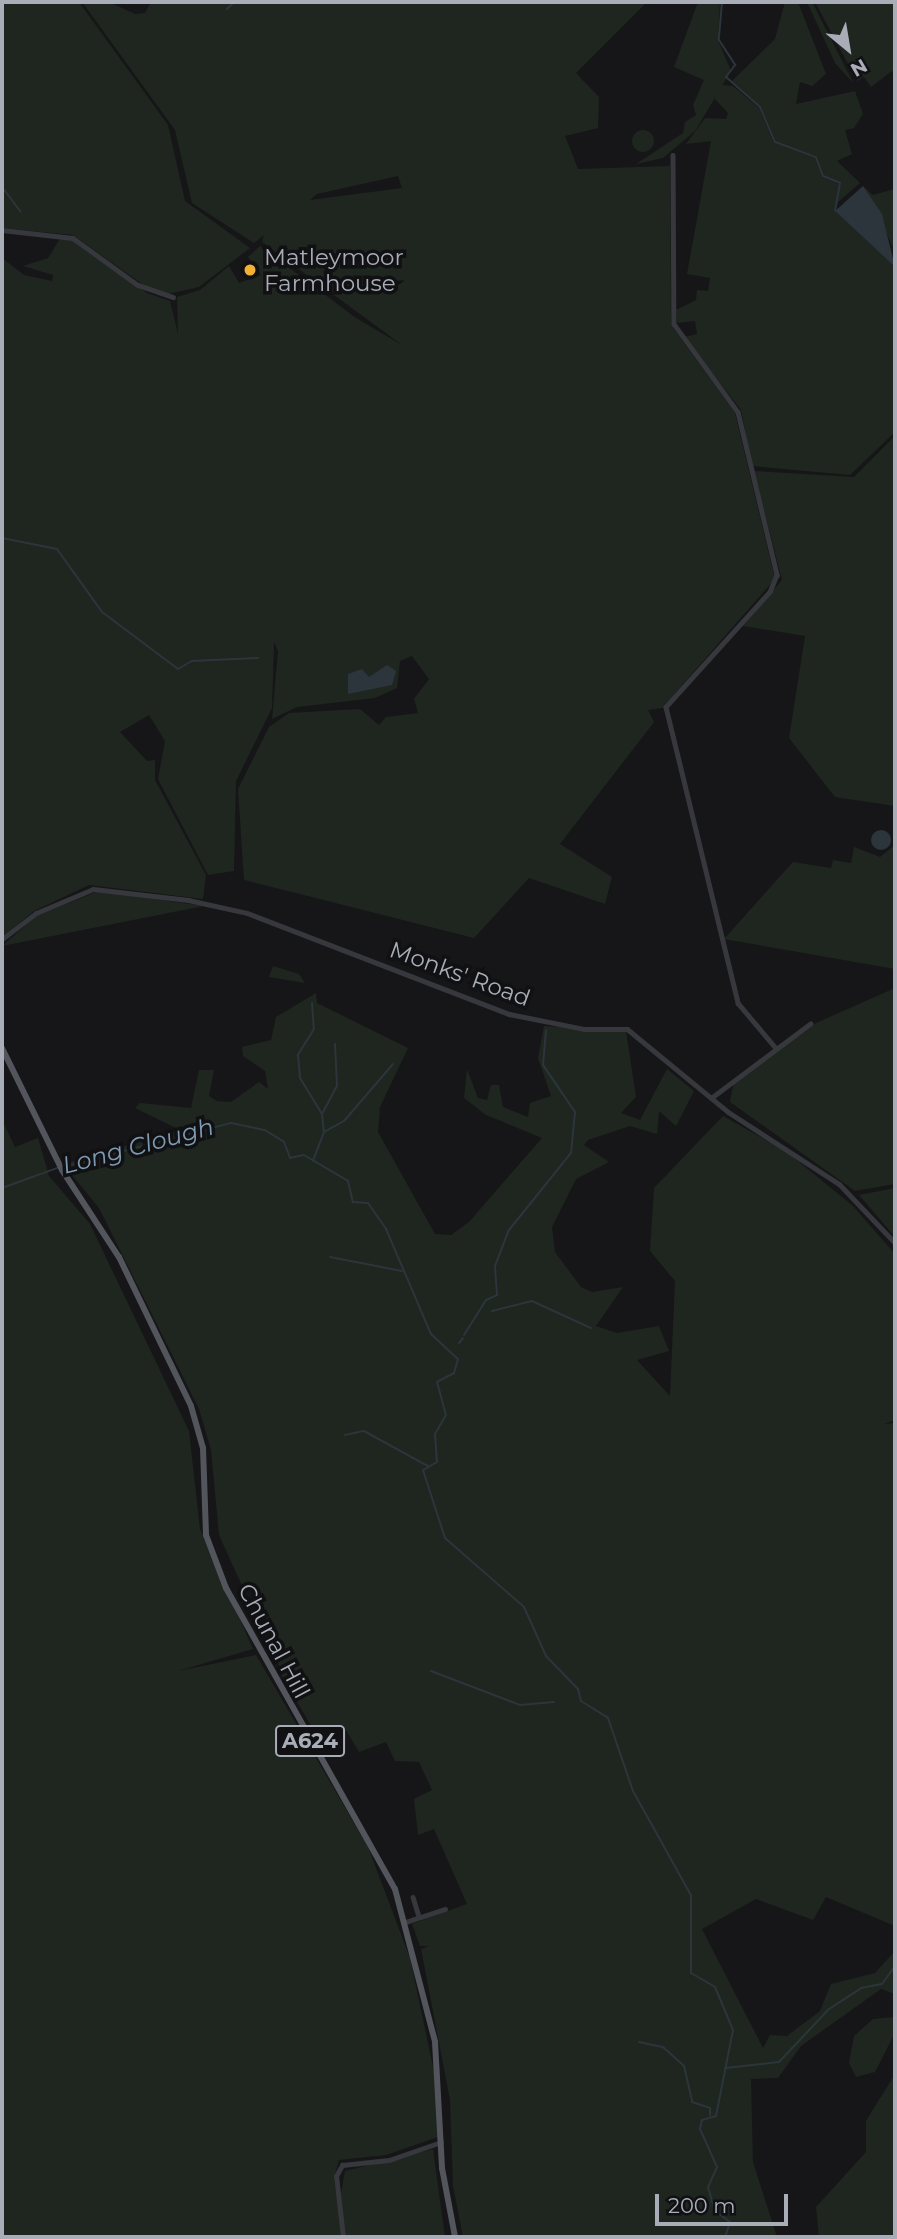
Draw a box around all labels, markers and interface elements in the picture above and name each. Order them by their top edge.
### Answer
north arrow [813,14,883,84]
text: N [846,54,871,81]
place label: Matleymoor Farmhouse [264,243,404,297]
marker: Matleymoor Farmhouse [242,262,258,278]
street label: Monks' Road [386,936,534,1012]
water label: Long Clough [59,1112,217,1180]
street label: Chunal Hill [232,1579,316,1703]
road number: A624 [275,1724,345,1758]
scale bar [659,2180,792,2224]
text: 200 m [668,2193,735,2218]

